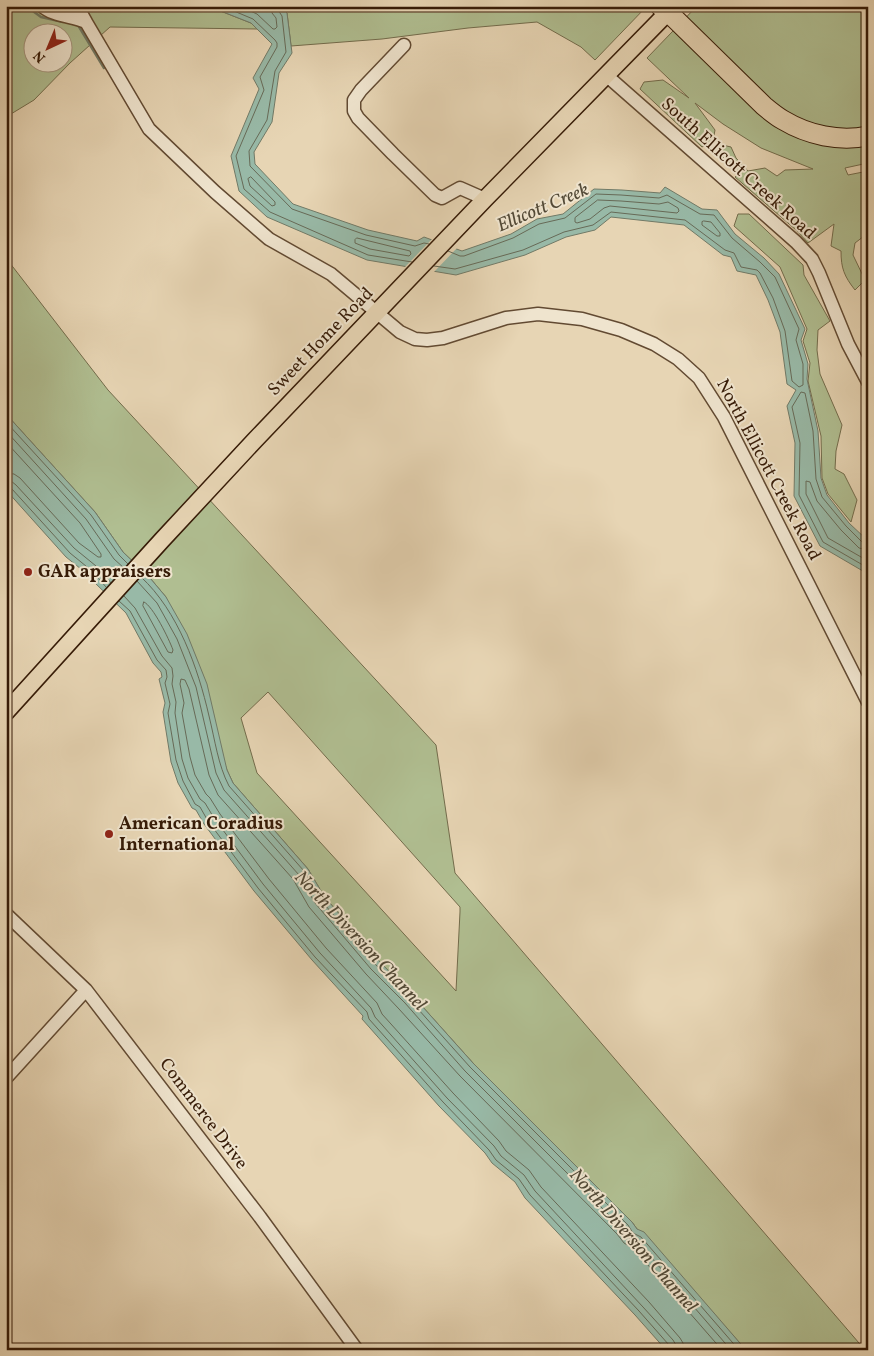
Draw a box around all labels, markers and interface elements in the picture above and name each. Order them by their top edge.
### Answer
north arrow [22,22,72,72]
text: N [30,46,50,67]
street label: South Ellicott Creek Road [655,92,821,246]
water label: Ellicott Creek [493,177,593,239]
street label: Sweet Home Road [263,282,379,402]
street label: North Ellicott Creek Road [709,375,827,565]
place label: GAR appraisers [38,560,171,585]
marker: GAR appraisers [22,566,34,578]
place label: American Coradius International [119,812,283,858]
marker: American Coradius International [103,828,115,840]
water label: North Diversion Channel [288,865,432,1017]
street label: Commerce Drive [153,1053,253,1175]
water label: North Diversion Channel [563,1163,703,1319]

